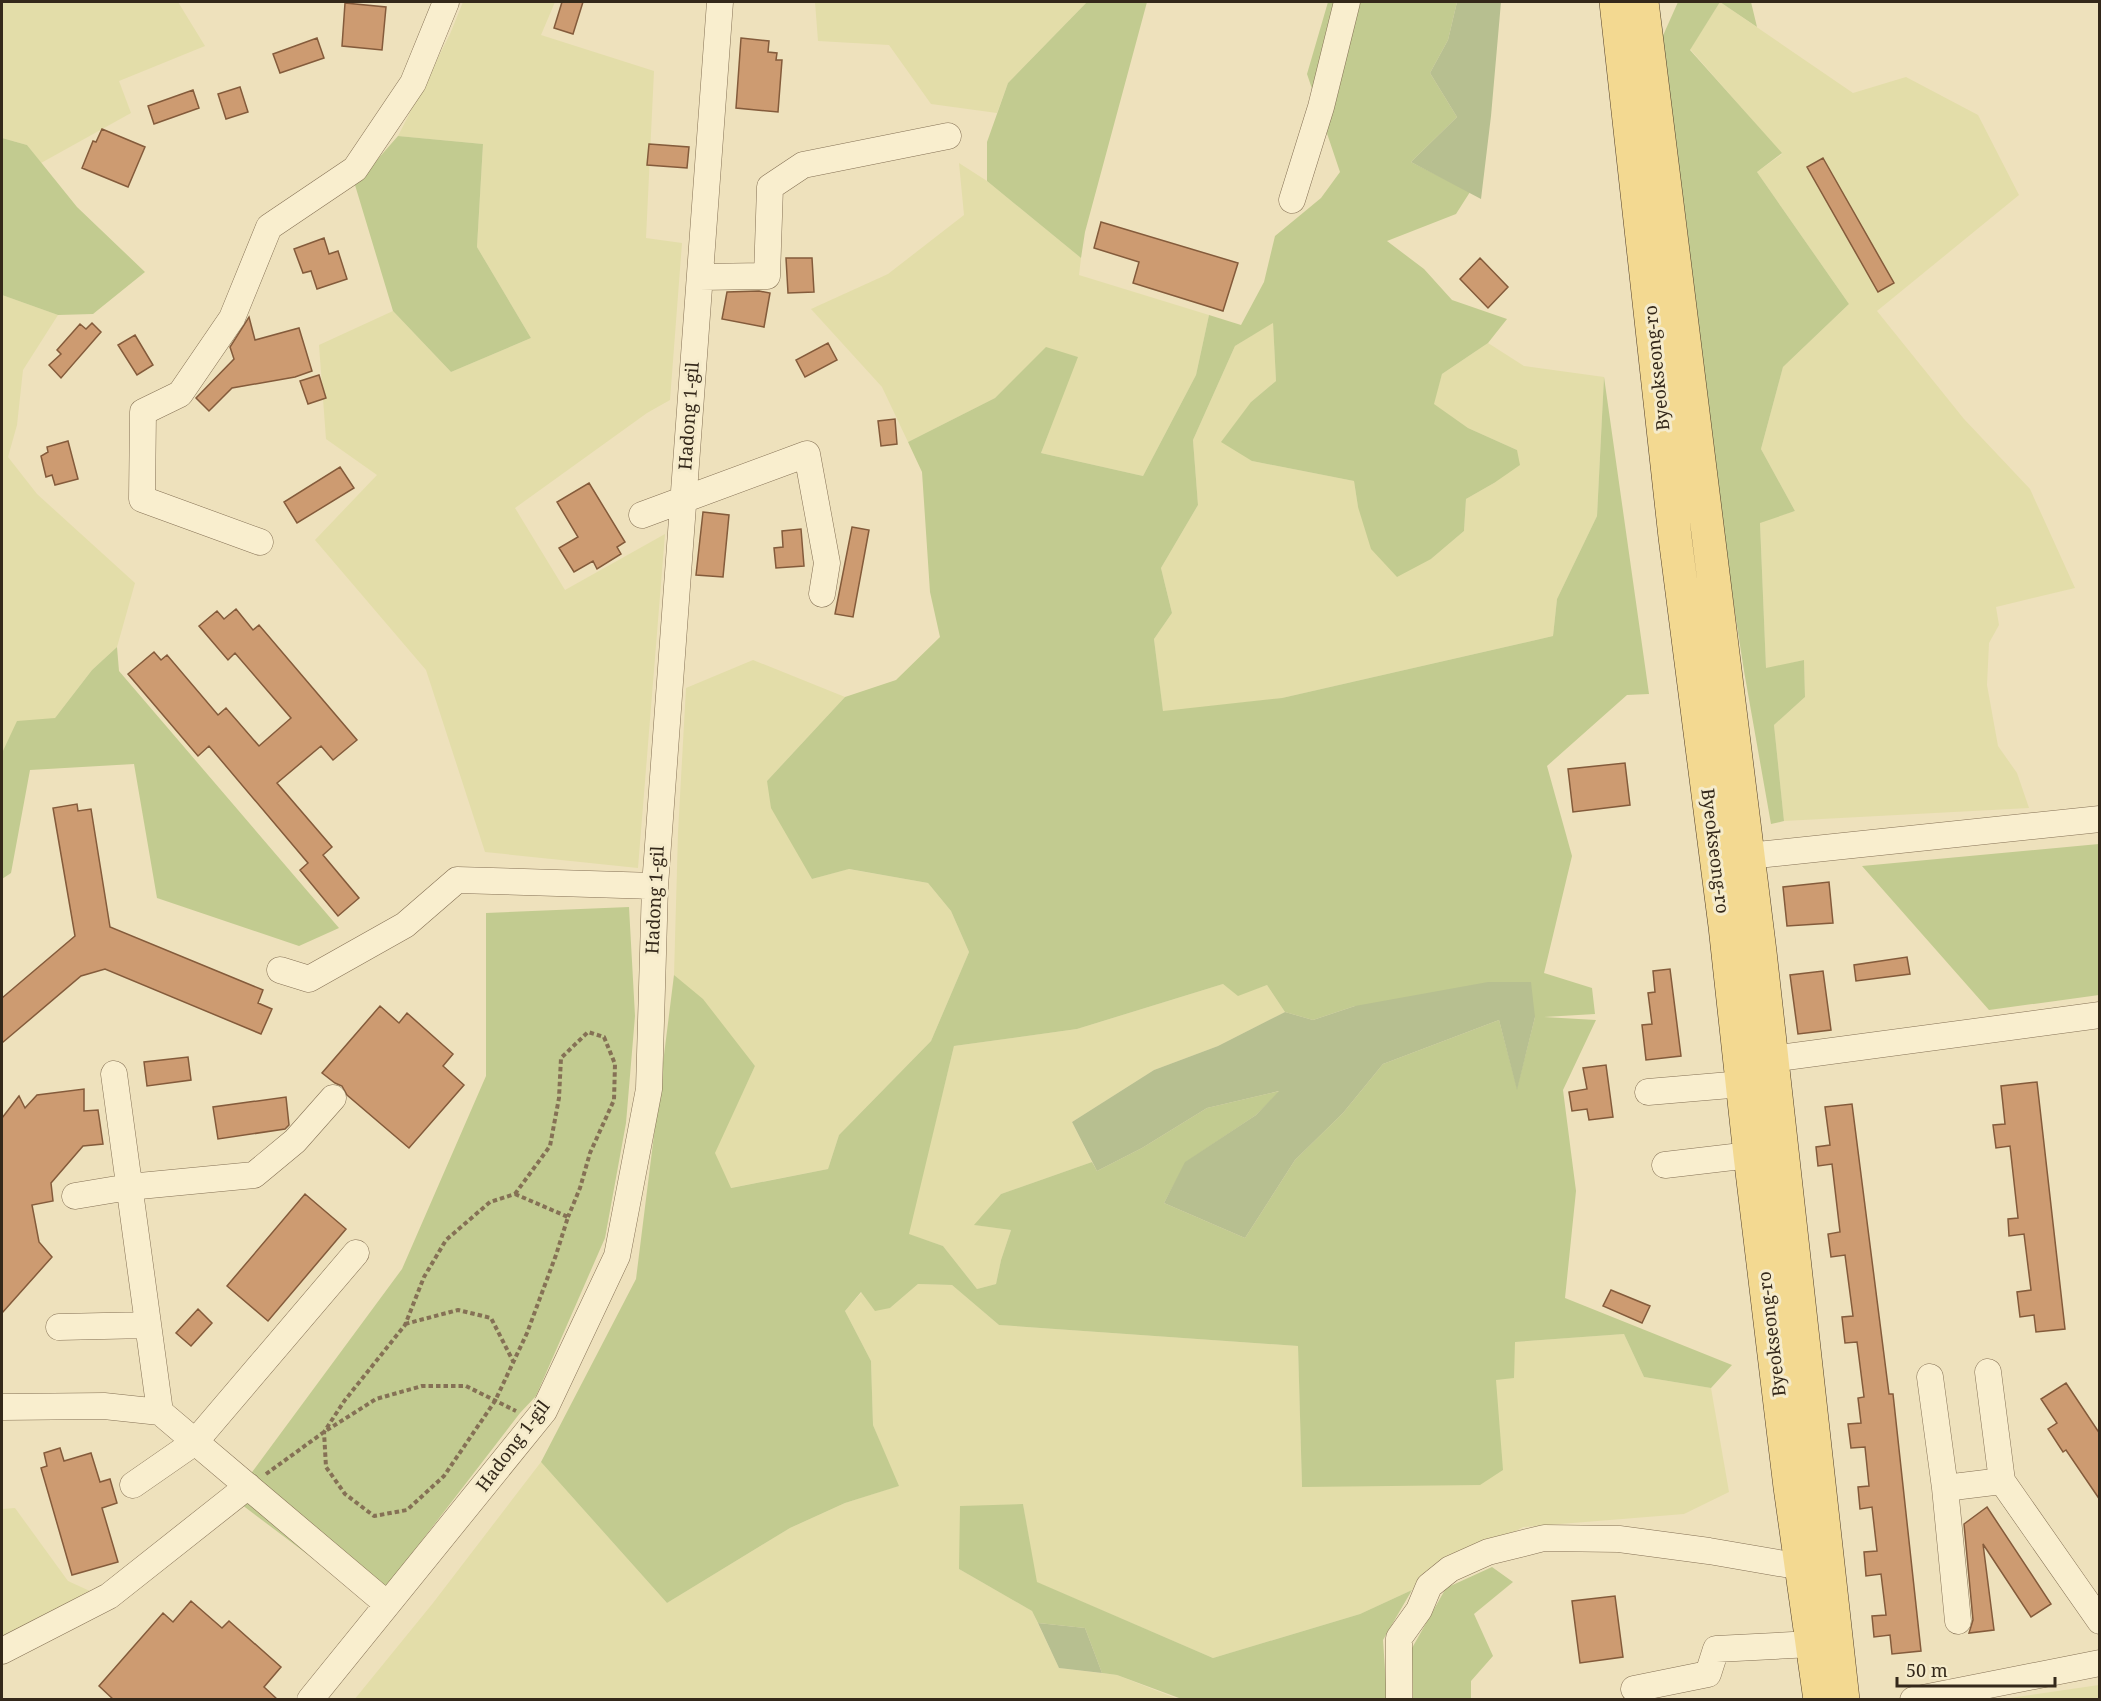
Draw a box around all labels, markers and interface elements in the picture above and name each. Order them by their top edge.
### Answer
street label: Byeokseong-ro [1637,304,1675,432]
street label: Hadong 1-gil [672,361,704,471]
street label: Byeokseong-ro [1696,787,1736,915]
street label: Hadong 1-gil [639,845,669,955]
street label: Byeokseong-ro [1751,1270,1791,1398]
street label: Hadong 1-gil [470,1395,555,1496]
scale bar [1897,1650,2054,1688]
text: 50 m [1906,1658,1948,1682]

